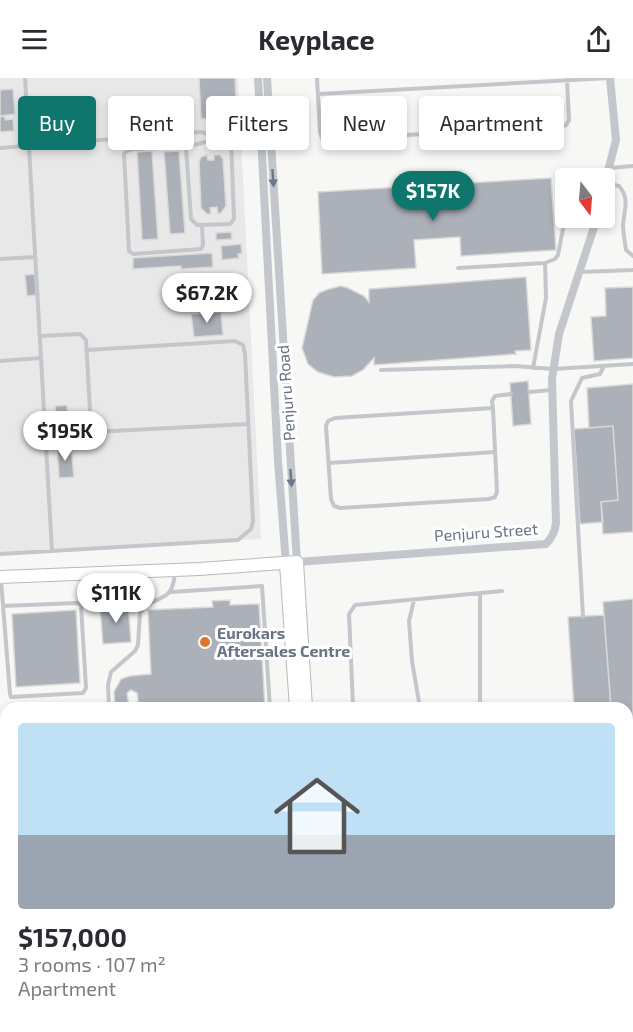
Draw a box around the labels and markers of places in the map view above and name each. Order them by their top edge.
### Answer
pin: $157K [391,171,475,222]
pin: $67.2K [158,273,256,324]
pin: $195K [23,411,107,462]
pin: $111K [74,573,158,624]
place label: Eurokars Aftersales Centre [217,623,350,660]
marker: Eurokars Aftersales Centre [198,635,212,649]

